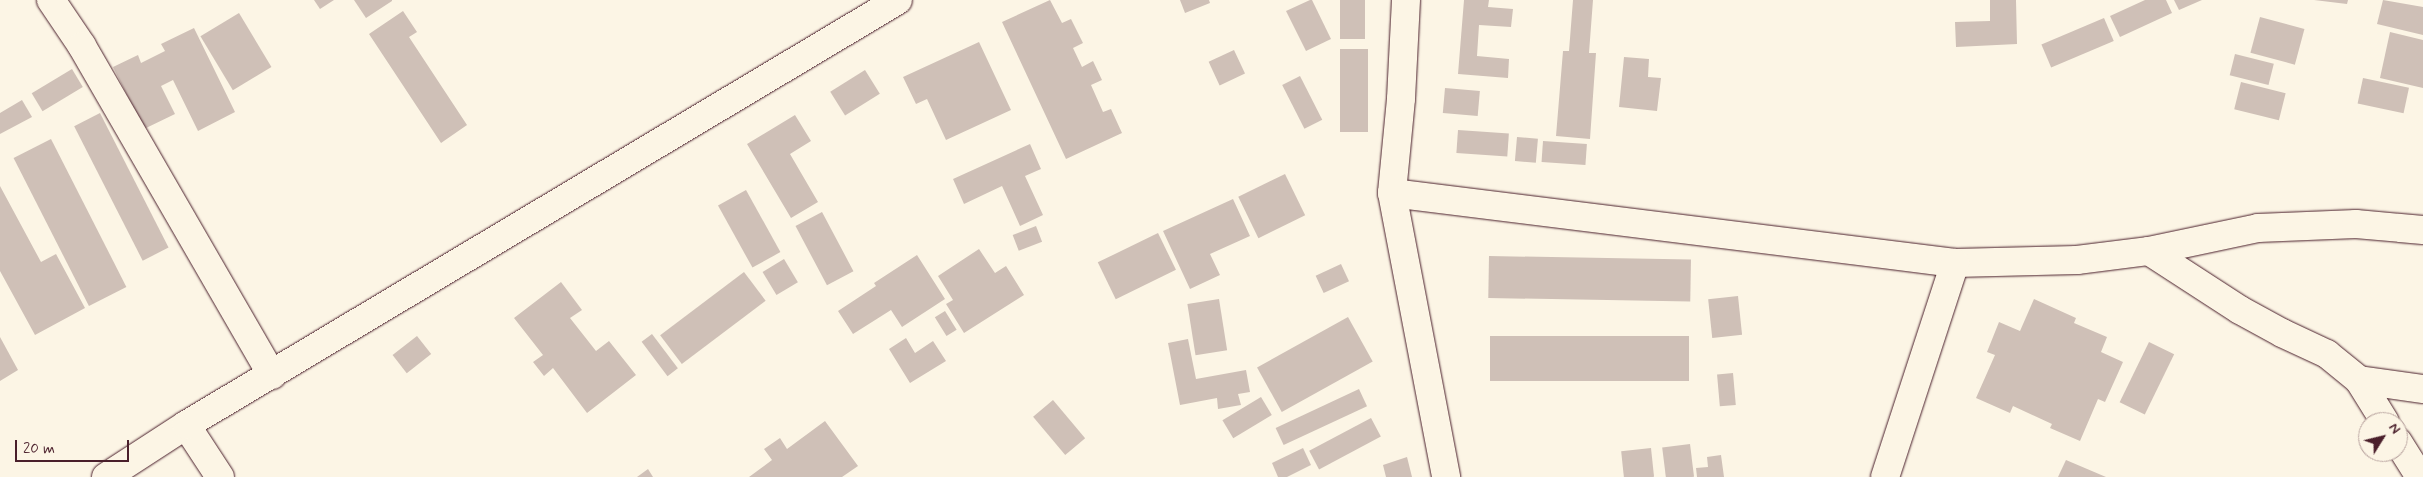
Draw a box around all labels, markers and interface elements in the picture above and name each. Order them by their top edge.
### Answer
north arrow [2358,412,2408,462]
text: N [2384,420,2404,438]
scale bar [18,430,131,462]
text: 20 m [23,439,55,459]

